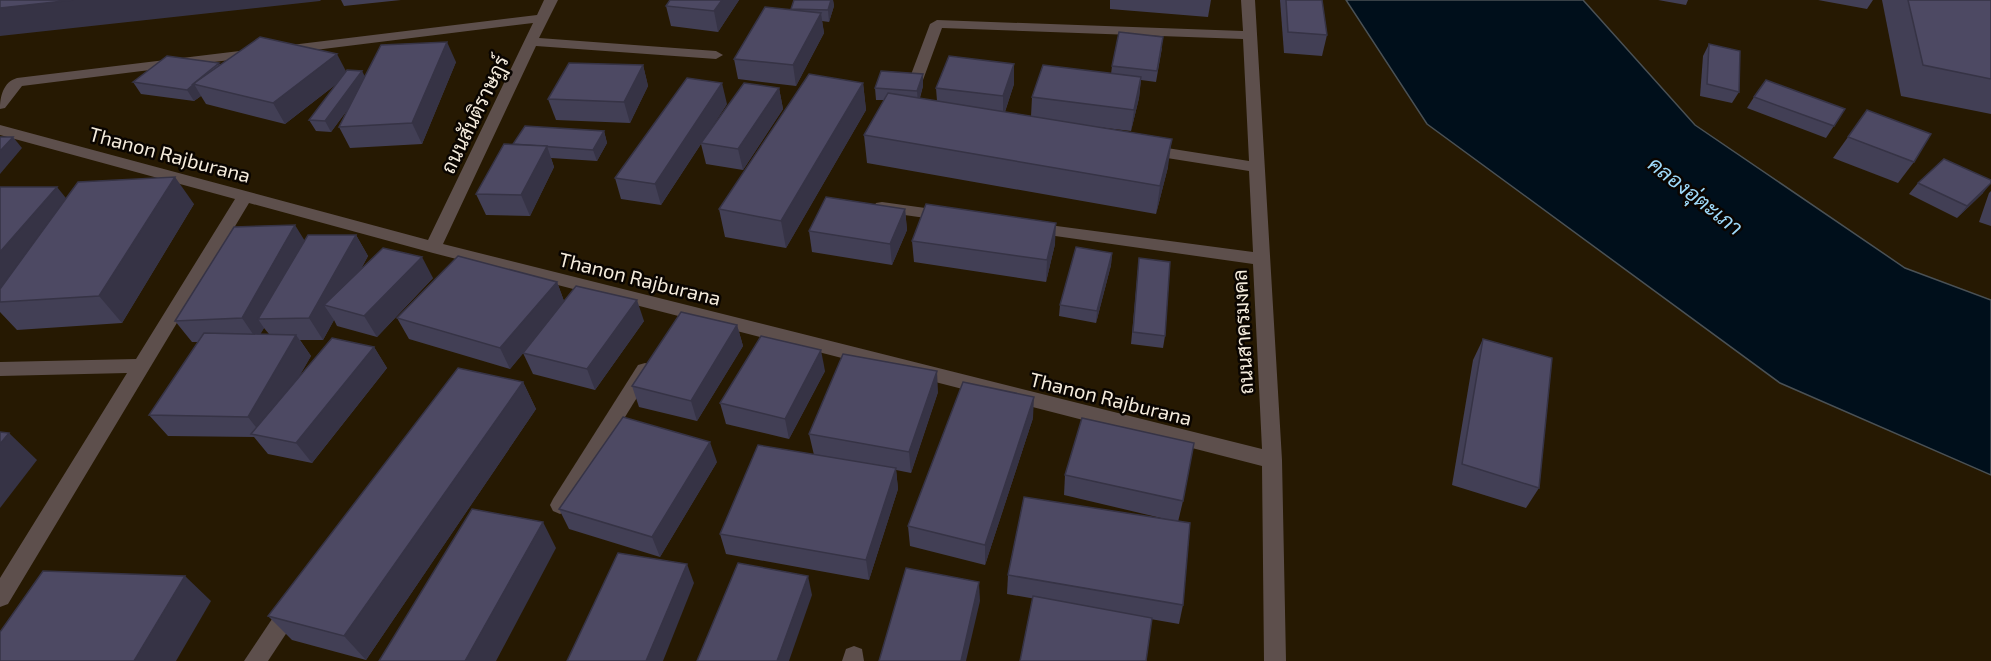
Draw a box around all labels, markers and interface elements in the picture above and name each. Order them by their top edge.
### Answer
street label: ถนนสันติราษฎร์ [434,51,516,178]
street label: Thanon Rajburana [87,121,253,187]
water label: คลองอุ่ตะเภา [1642,150,1748,242]
street label: Thanon Rajburana [557,246,723,310]
street label: ถนนสาครมงคล [1227,269,1257,395]
street label: Thanon Rajburana [1028,366,1194,430]

